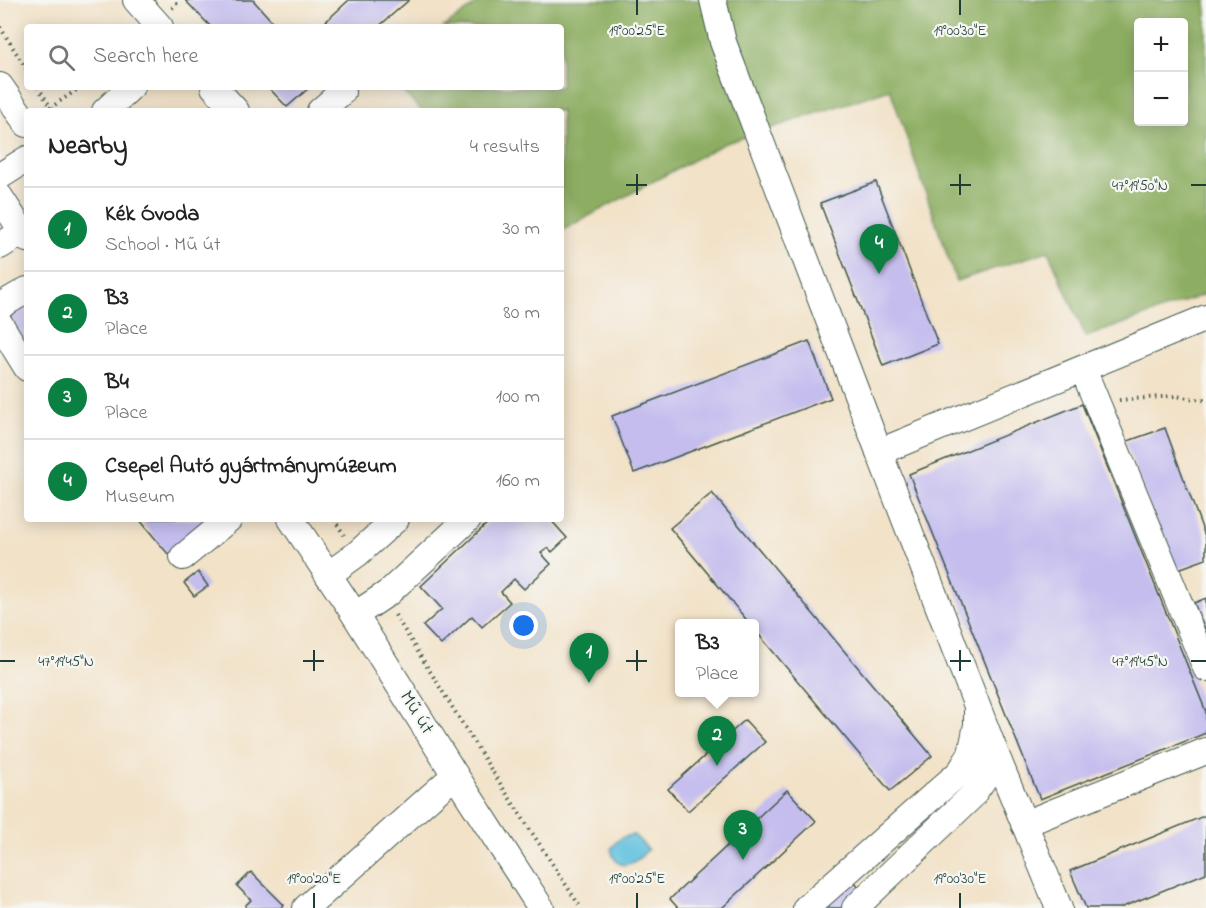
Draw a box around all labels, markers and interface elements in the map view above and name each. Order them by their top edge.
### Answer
map controls [1134,18,1188,126]
button: + [1134,18,1188,72]
text: 19°00'25"E [609,20,665,42]
text: 19°00'30"E [933,20,987,42]
search box [24,24,564,90]
icon: search [45,41,78,74]
text: Search here [93,41,198,73]
button: − [1134,72,1188,126]
text: Nearby [48,128,127,166]
text: 4 results [470,133,540,162]
text: 47°19'50"N [1112,175,1168,197]
text: Kék Óvoda [105,199,199,231]
text: 1 [64,215,71,244]
text: 30 m [503,215,540,244]
pin: 4 [860,224,898,274]
text: School · Mű út [105,231,221,260]
text: B3 [105,283,129,315]
text: 2 [63,299,72,328]
text: 80 m [503,299,540,328]
text: Place [105,315,147,344]
text: B4 [105,367,129,399]
text: 3 [63,383,72,412]
text: 100 m [496,383,540,412]
text: Place [105,399,147,428]
text: Csepel Autó gyártmánymúzeum [105,451,397,483]
text: 4 [63,467,72,496]
text: 160 m [496,467,540,496]
text: Museum [105,483,175,512]
your location [509,611,538,640]
popup [675,619,759,697]
text: B3 [696,628,720,660]
pin: 1 [570,634,608,683]
text: 47°19'45"N [38,651,94,673]
text: 47°19'45"N [1112,651,1168,673]
text: Place [696,660,738,689]
street label: Mű út [391,686,441,741]
pin: 2 [698,716,736,766]
pin: 3 [724,810,762,860]
text: 19°00'20"E [287,868,341,890]
text: 19°00'25"E [609,868,665,890]
text: 19°00'30"E [933,868,987,890]

